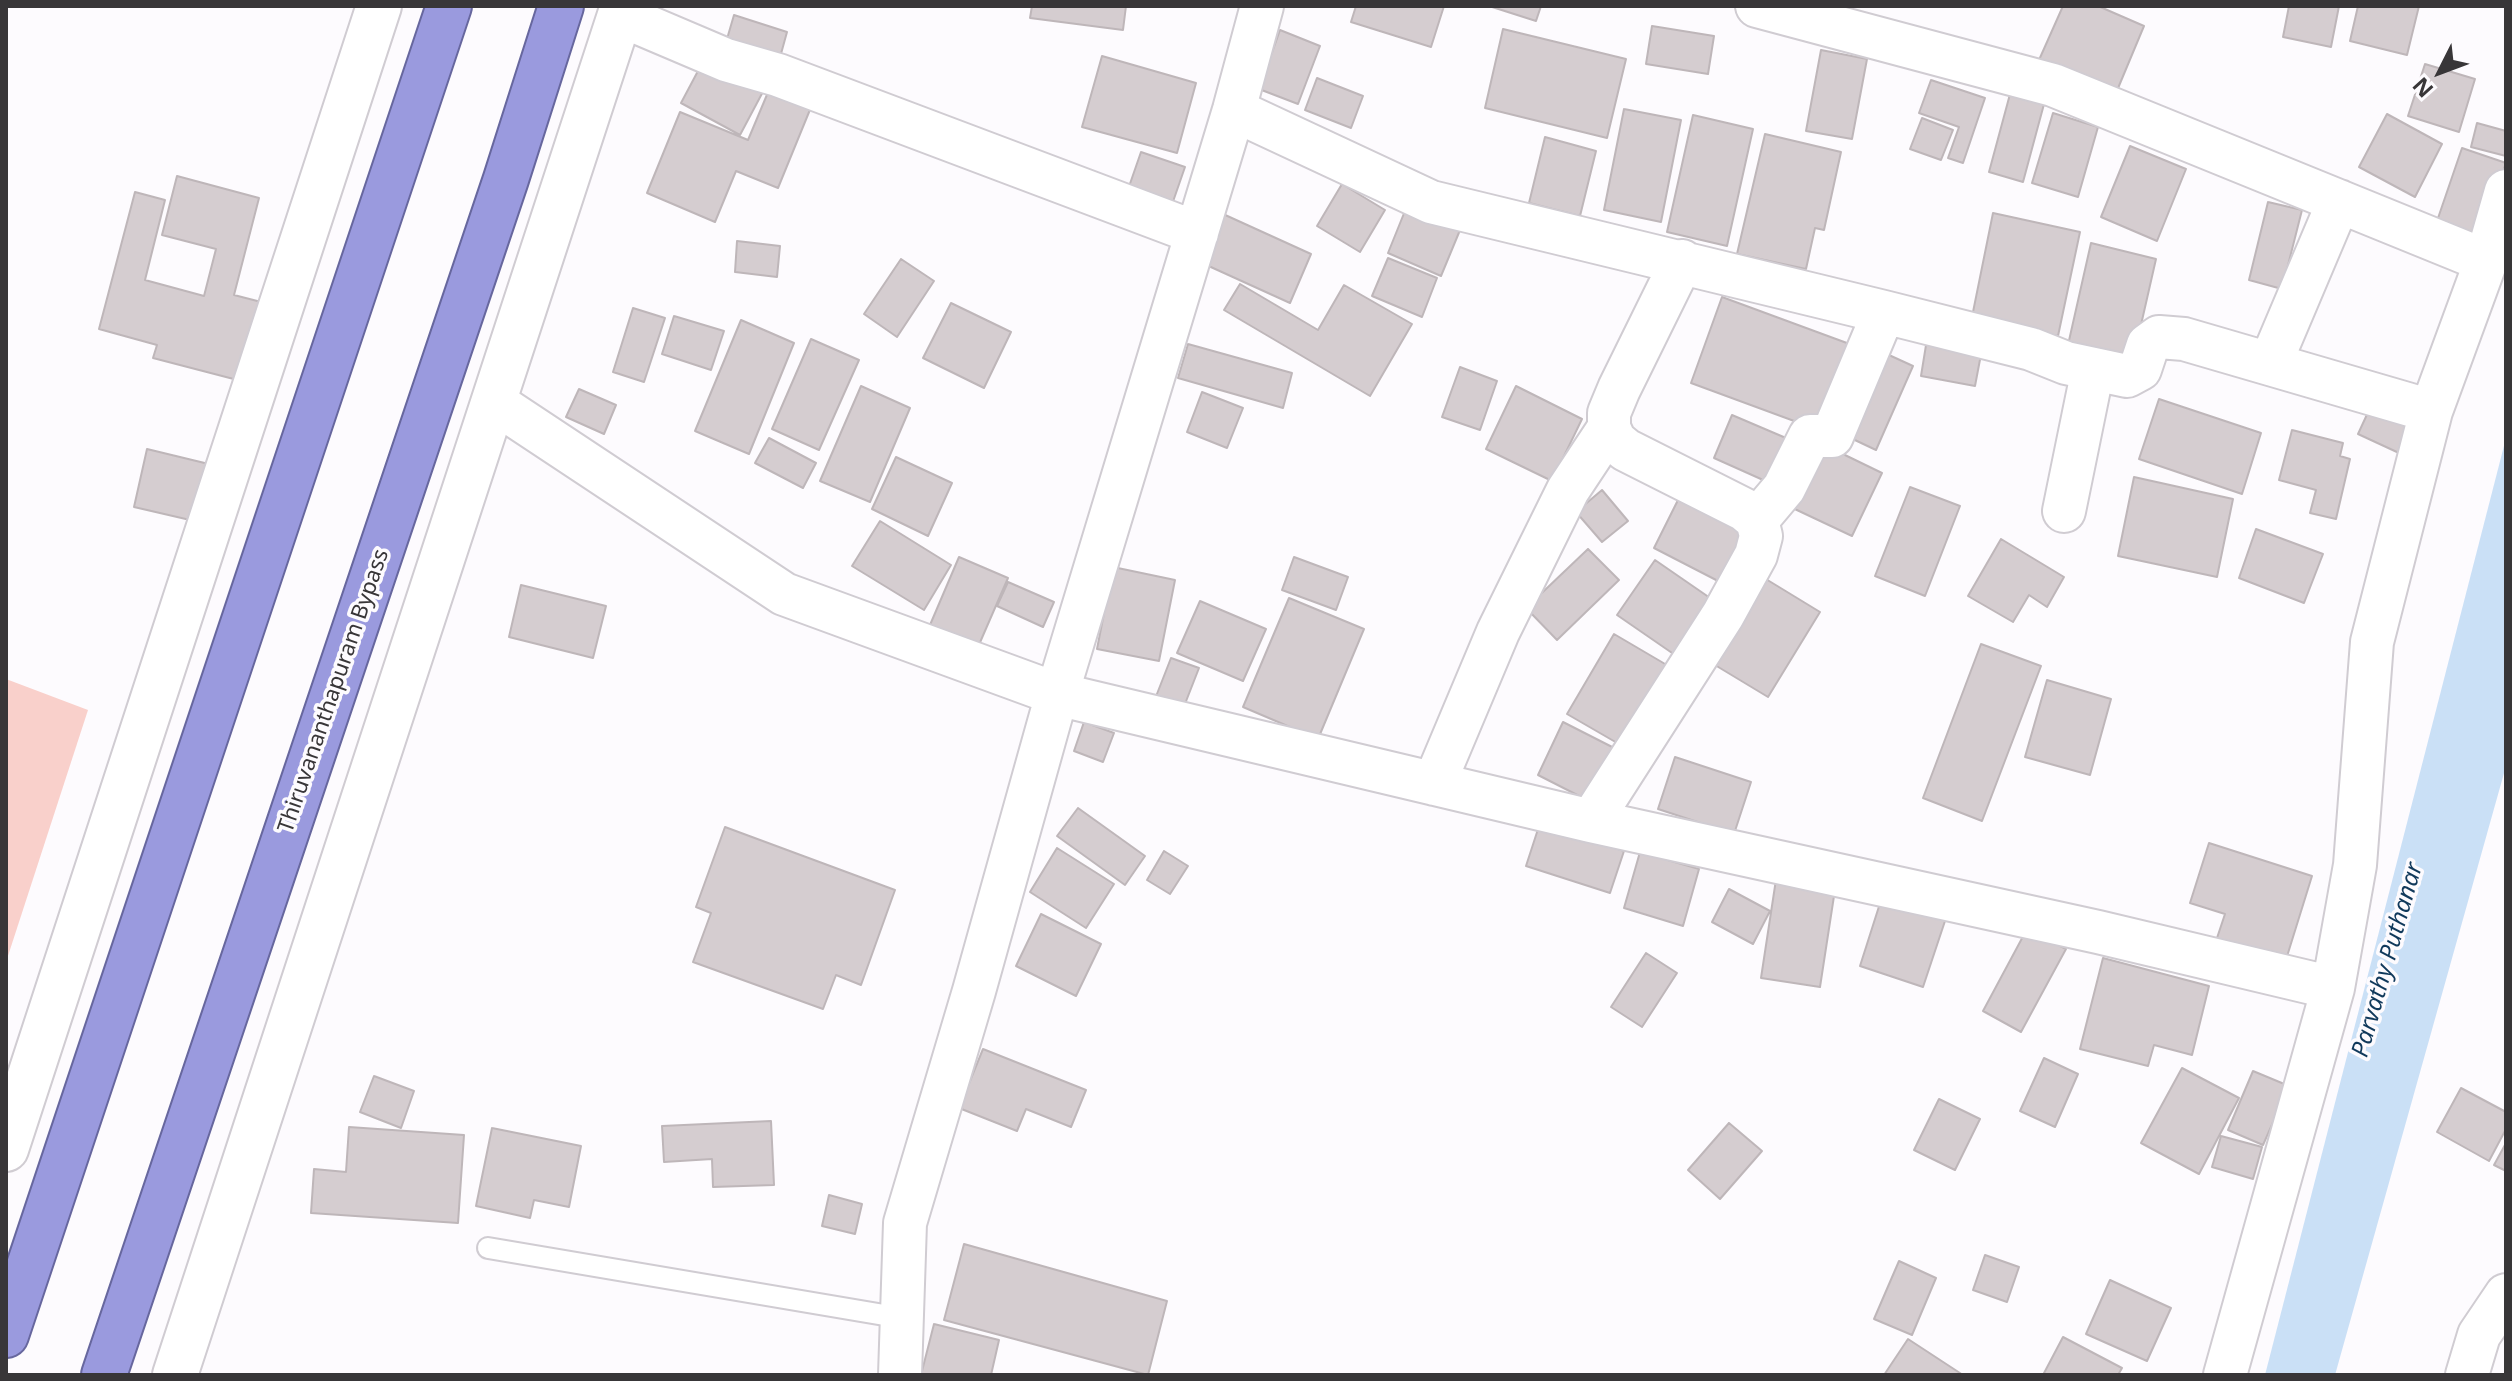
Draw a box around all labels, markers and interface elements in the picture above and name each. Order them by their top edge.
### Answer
north arrow [2400,32,2480,112]
text: N [2405,71,2439,105]
street label: Thiruvananthapuram Bypass [273,546,395,836]
water label: Parvathy Puthanar [2346,859,2430,1061]

